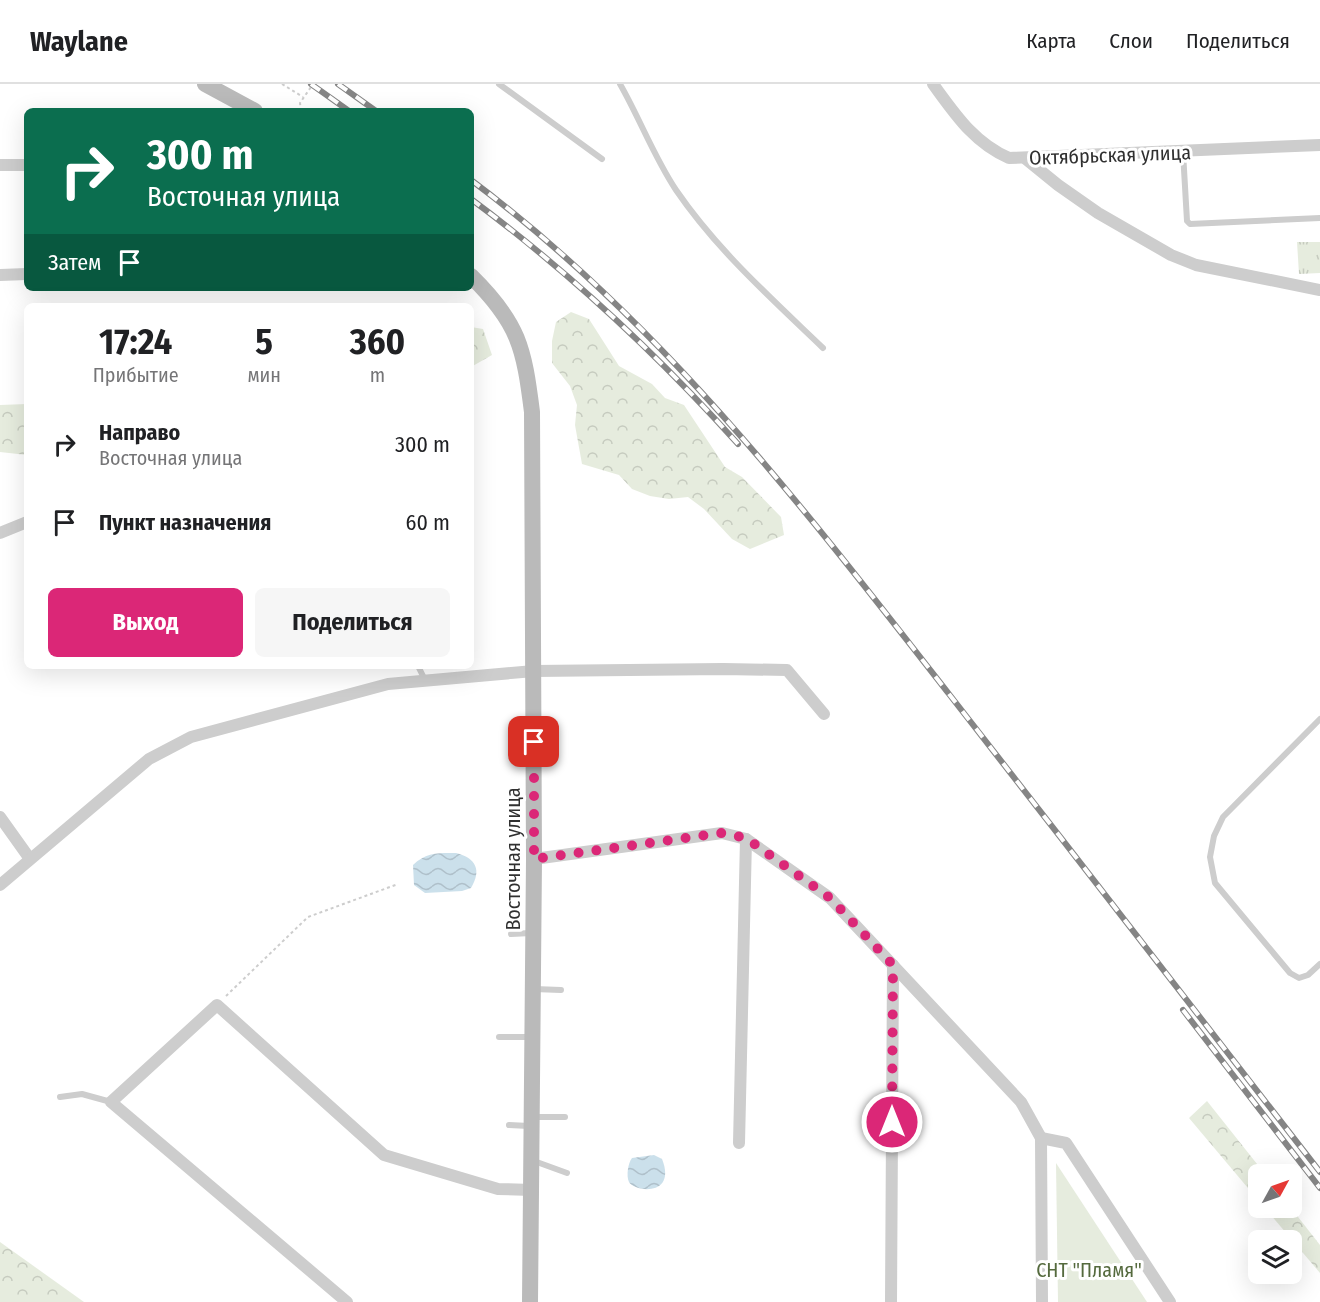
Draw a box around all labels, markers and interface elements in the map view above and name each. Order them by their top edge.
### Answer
text: Waylane [30,25,128,58]
text: Карта [1026,28,1076,54]
text: Слои [1109,28,1153,54]
text: Поделиться [1186,28,1290,54]
text: 300 m [147,130,254,180]
icon: right [48,132,126,210]
street label: Октябрьская улица [1029,140,1191,170]
text: Восточная улица [147,181,340,213]
icon: arrive [113,246,146,279]
text: Затем [48,249,101,276]
text: 17:24 [99,320,172,364]
text: 5 [255,320,273,364]
text: 360 [350,320,405,364]
text: Прибытие [93,363,179,387]
text: мин [247,363,281,387]
text: m [370,363,385,387]
text: Направо [99,419,180,446]
icon: right [48,428,81,461]
text: 300 m [395,431,450,458]
text: Восточная улица [99,446,242,470]
icon: arrive [48,506,81,539]
text: Пункт назначения [99,509,271,536]
text: 60 m [406,509,450,536]
button: Выход [48,588,243,657]
button: Поделиться [255,588,450,657]
pin [508,716,559,767]
icon: arrive [517,725,550,758]
street label: Восточная улица [501,787,525,931]
position arrow [860,1090,924,1154]
north arrow [1248,1164,1302,1218]
map controls [1248,1164,1302,1284]
button: layers [1248,1230,1302,1284]
park label: СНТ "Пламя" [1036,1258,1142,1282]

